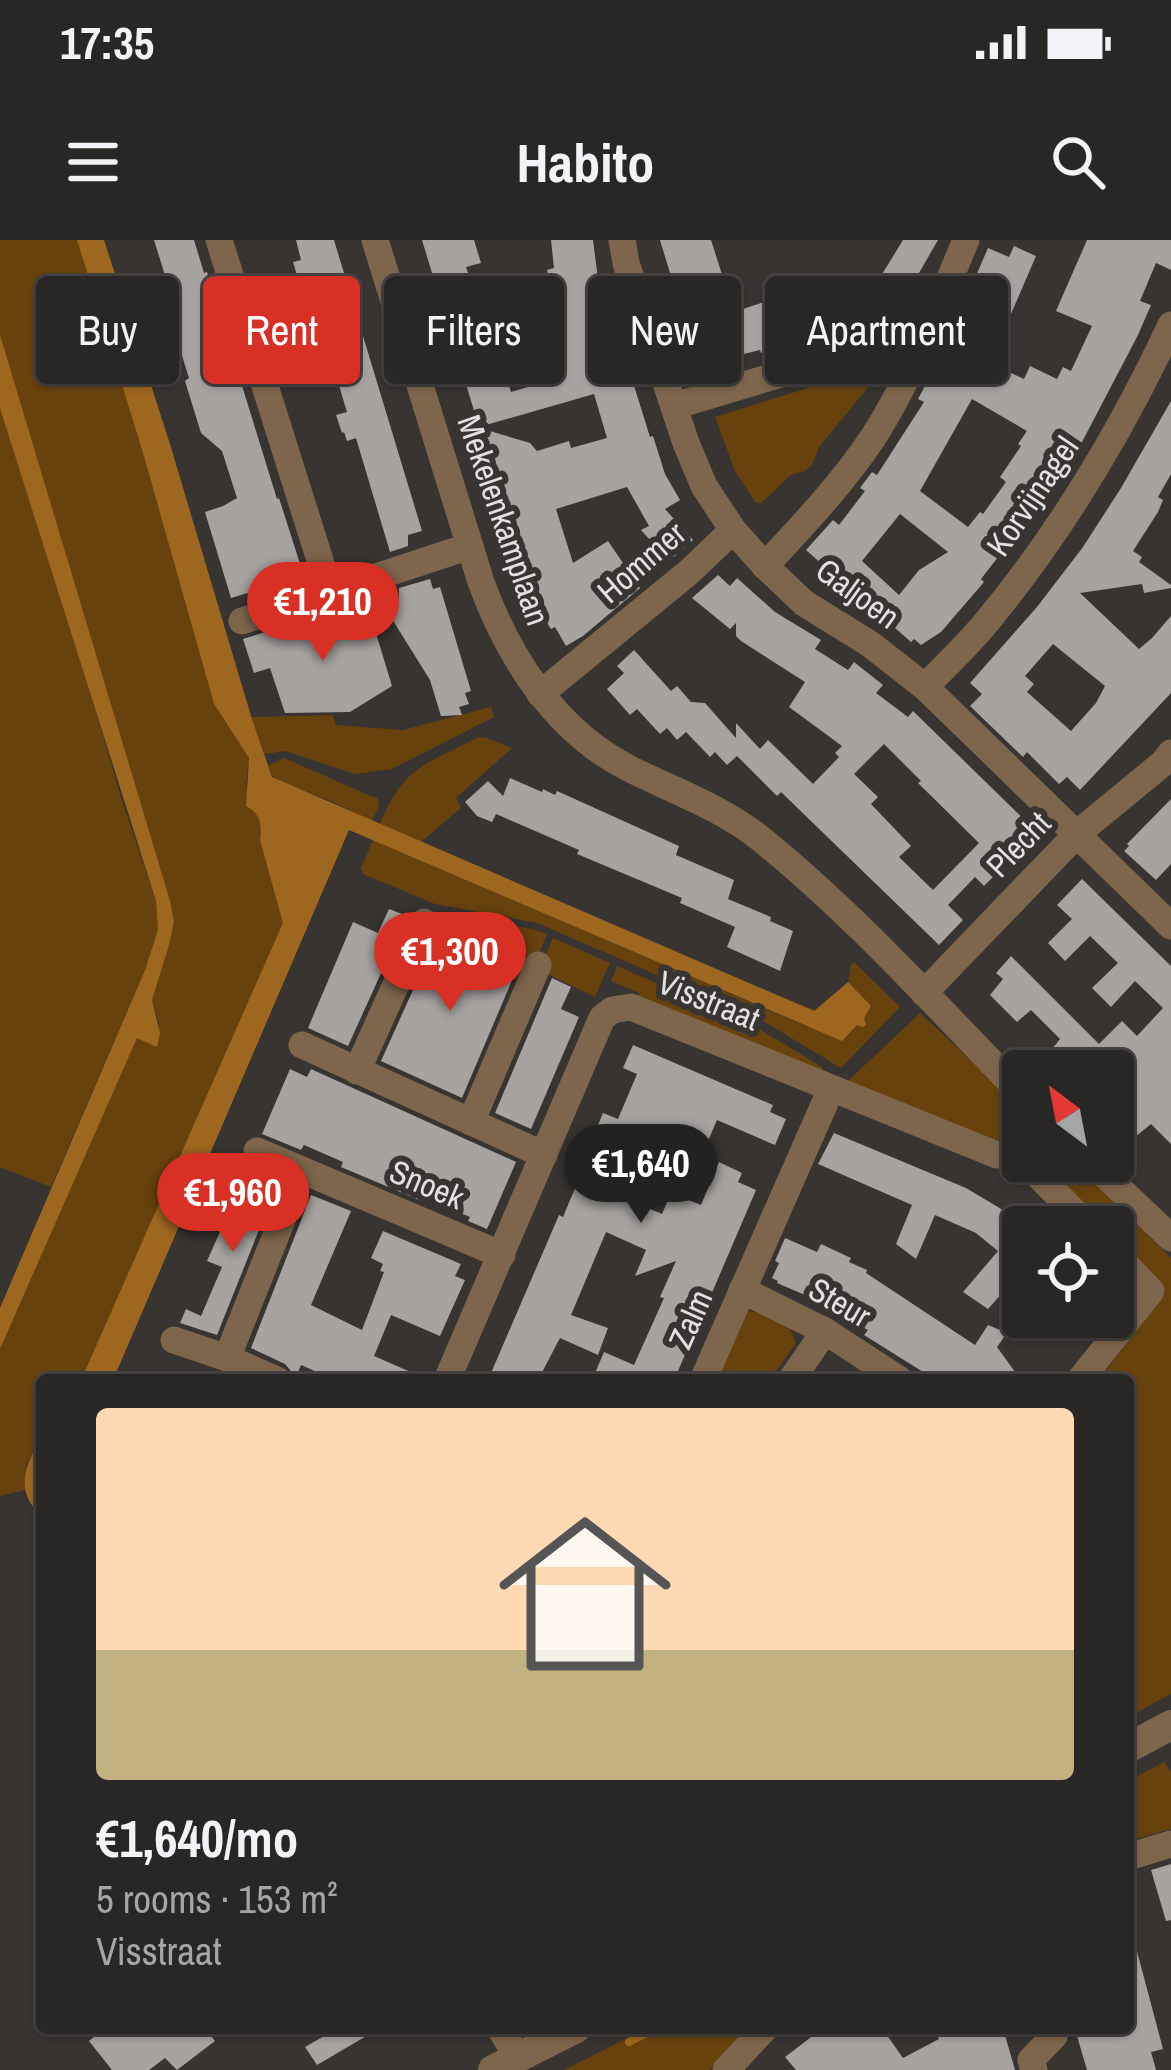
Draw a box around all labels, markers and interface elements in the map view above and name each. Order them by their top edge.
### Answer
text: 17:35 [60,12,154,73]
text: Habito [517,126,654,199]
icon: menu [60,129,126,195]
icon: search [1045,129,1111,195]
chip: Buy [36,276,179,384]
chip: Rent [203,276,360,384]
chip: Filters [384,276,564,384]
chip: New [588,276,741,384]
chip: Apartment [765,276,1008,384]
street label: Mekelenkamplaan [447,409,561,631]
street label: Korvijnagel [976,428,1088,564]
street label: Hommer [587,511,695,613]
street label: Galjoen [807,548,909,638]
pin: €1,210 [225,562,421,664]
text: €1,210 [274,575,372,627]
street label: Plecht [976,802,1060,886]
pin: €1,300 [352,912,548,1014]
text: €1,300 [401,925,499,977]
street label: Visstraat [651,960,767,1040]
north arrow [1002,1050,1134,1182]
map controls [1002,1050,1134,1338]
pin: €1,640 [543,1124,739,1226]
text: €1,640 [592,1137,690,1189]
street label: Snoek [383,1149,471,1219]
pin: €1,960 [135,1153,331,1255]
text: €1,960 [184,1166,282,1218]
button: locate [1002,1206,1134,1338]
street label: Steur [801,1267,879,1337]
street label: Zalm [658,1283,722,1355]
icon: home [477,1486,693,1702]
text: €1,640/mo [96,1804,298,1873]
text: 5 rooms · 153 m² [96,1873,338,1925]
text: Visstraat [96,1925,222,1977]

